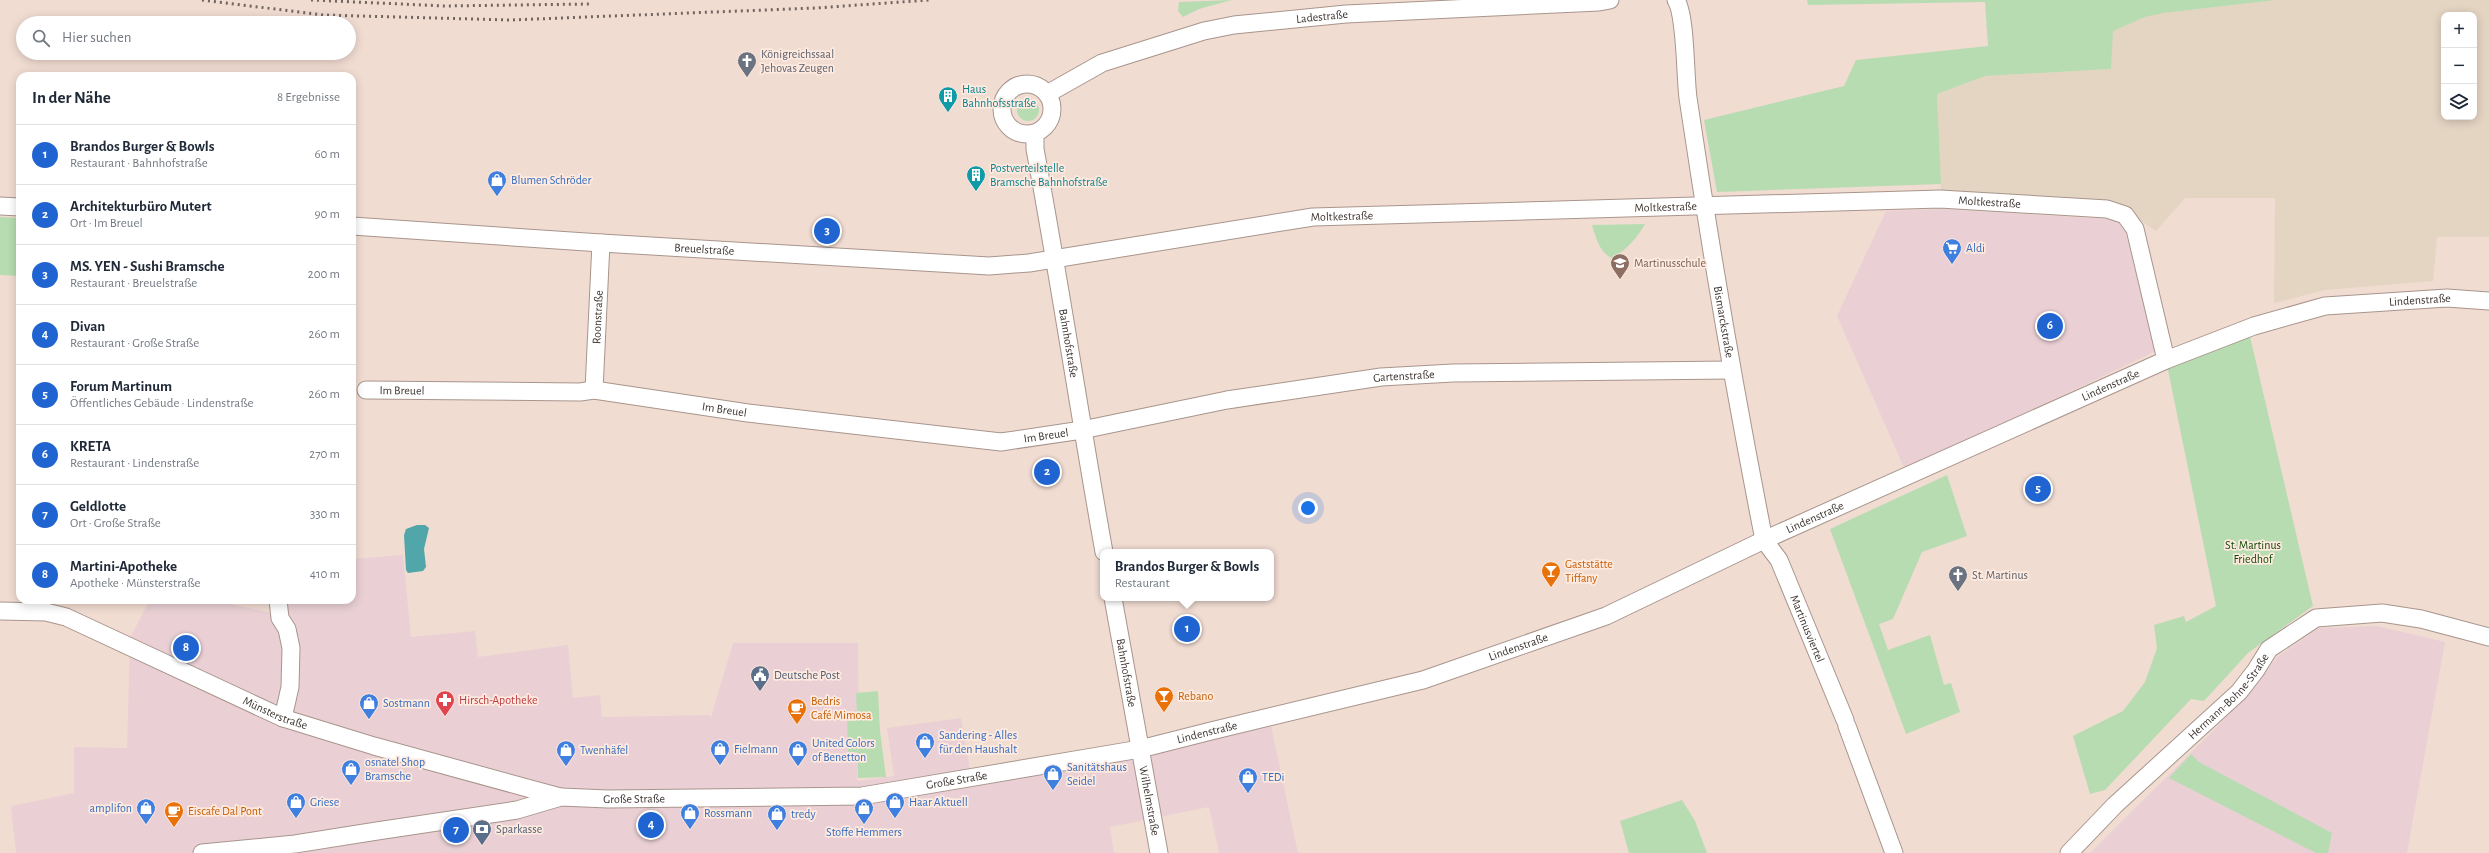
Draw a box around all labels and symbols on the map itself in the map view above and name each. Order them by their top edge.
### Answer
street label: Ladestraße [1295,8,1348,25]
place label: Königreichssaal Jehovas Zeugen [761,48,834,74]
church icon: Königreichssaal Jehovas Zeugen [736,50,758,78]
place label: Haus Bahnhofsstraße [962,83,1036,109]
building icon: Haus Bahnhofsstraße [937,85,959,113]
place label: Postverteilstelle Bramsche Bahnhofstraße [990,162,1108,188]
building icon: Postverteilstelle Bramsche Bahnhofstraße [965,164,987,192]
shop icon: Blumen Schröder [486,169,508,197]
place label: Blumen Schröder [511,174,591,186]
street label: Moltkestraße [1958,194,2021,210]
street label: Moltkestraße [1634,200,1697,214]
street label: Moltkestraße [1310,209,1373,223]
pin: 3 [814,216,840,246]
supermarket icon: Aldi [1941,237,1963,265]
street label: Breuelstraße [674,241,735,257]
place label: Aldi [1966,242,1985,254]
school or university icon: Martinusschule [1609,252,1631,280]
place label: Martinusschule [1634,257,1706,269]
street label: Bismarckstraße [1712,285,1736,359]
street label: Roonstraße [590,290,605,344]
street label: Lindenstraße [2389,292,2451,308]
street label: Bahnhofstraße [1057,308,1080,378]
pin: 6 [2037,311,2063,341]
street label: Lindenstraße [2080,367,2141,403]
street label: Gartenstraße [1372,368,1435,384]
street label: Im Breuel [379,384,425,397]
street label: Im Breuel [701,400,748,419]
street label: Im Breuel [1023,426,1069,445]
pin: 2 [1034,457,1060,487]
pin: 5 [2025,474,2051,504]
your location [1298,498,1318,518]
street label: Lindenstraße [1784,499,1845,535]
park label: St. Martinus Friedhof [2225,539,2281,565]
place label: Gaststätte Tiffany [1565,558,1613,585]
bar icon: Gaststätte Tiffany [1540,560,1562,588]
church icon: St. Martinus [1947,564,1969,592]
place label: St. Martinus [1972,569,2028,581]
street label: Martinusviertel [1788,593,1827,664]
pin: 1 [1174,614,1200,644]
street label: Lindenstraße [1487,631,1549,663]
pin: 8 [173,633,199,663]
street label: Bahnhofstraße [1114,637,1139,708]
street label: Hermann-Bohne-Straße [2186,651,2271,741]
public building icon: Deutsche Post [749,664,771,692]
place label: Deutsche Post [774,669,840,681]
bar icon: Rebano [1153,685,1175,713]
pharmacy icon: Hirsch-Apotheke [434,689,456,717]
place label: Rebano [1178,690,1214,702]
shop icon: Sostmann [358,692,380,720]
street label: Münsterstraße [241,694,309,731]
place label: Hirsch-Apotheke [459,694,537,706]
place label: Bedris Café Mimosa [811,695,872,721]
place label: Sostmann [383,697,430,709]
cafe icon: Bedris Café Mimosa [786,697,808,725]
street label: Lindenstraße [1176,719,1238,745]
place label: Sandering - Alles für den Haushalt [939,729,1017,755]
shop icon: Sandering - Alles für den Haushalt [914,731,936,759]
place label: United Colors of Benetton [812,737,875,763]
shop icon: Fielmann [709,738,731,766]
shop icon: Twenhäfel [555,739,577,767]
shop icon: United Colors of Benetton [787,739,809,767]
place label: Fielmann [734,743,778,755]
place label: Twenhäfel [580,744,628,756]
place label: osnatel Shop Bramsche [365,756,425,782]
shop icon: osnatel Shop Bramsche [340,758,362,786]
place label: Sanitätshaus Seidel [1067,761,1127,787]
shop icon: Sanitätshaus Seidel [1042,763,1064,791]
street label: Wilhelmstraße [1137,765,1162,837]
shop icon: TEDi [1237,766,1259,794]
street label: Große Straße [925,769,988,791]
place label: TEDi [1262,771,1284,783]
shop icon: Griese [285,791,307,819]
shop icon: Haar Aktuell [884,791,906,819]
street label: Große Straße [603,792,665,805]
place label: Griese [310,796,339,808]
place label: Haar Aktuell [909,796,968,808]
shop icon: amplifon [135,797,157,825]
shop icon: Stoffe Hemmers [853,797,875,825]
cafe icon: Eiscafe Dal Pont [163,800,185,828]
place label: amplifon [90,802,132,814]
shop icon: Rossmann [679,802,701,830]
shop icon: tredy [766,803,788,831]
place label: Eiscafe Dal Pont [188,805,262,817]
place label: Rossmann [704,807,752,819]
place label: tredy [791,808,816,821]
pin: 4 [638,810,664,840]
pin: 7 [443,815,469,845]
bank icon: Sparkasse [471,818,493,846]
place label: Sparkasse [496,823,542,835]
place label: Stoffe Hemmers [826,826,902,838]

